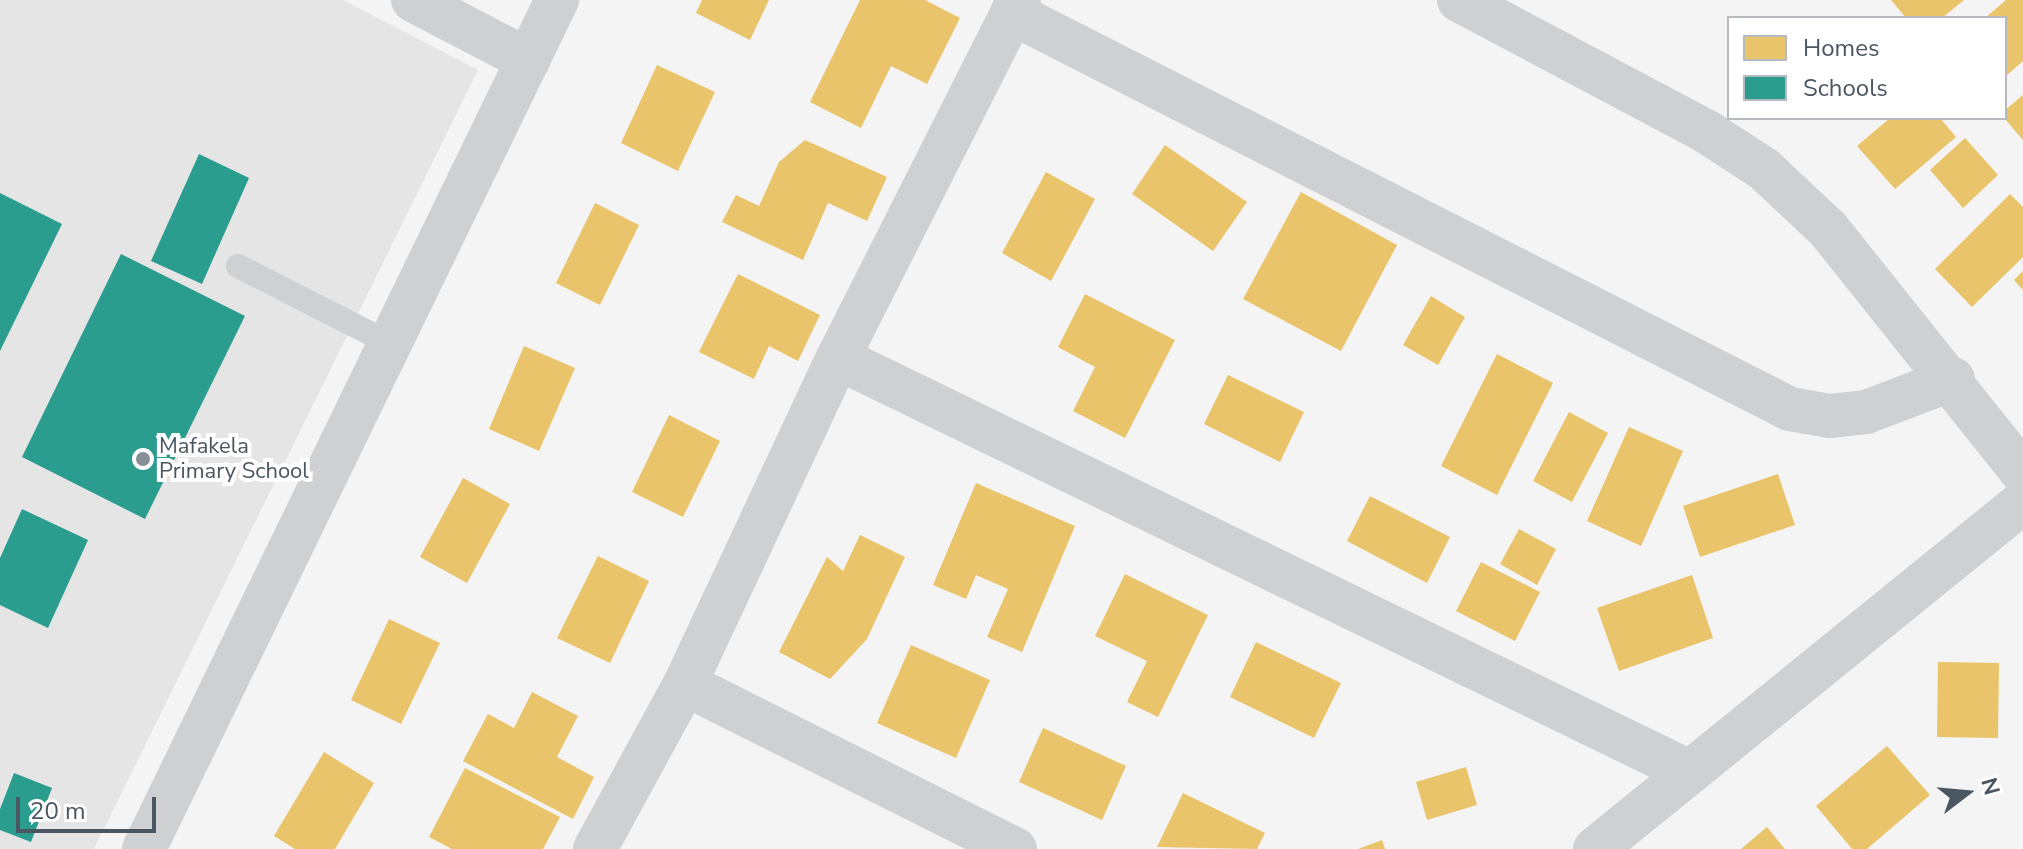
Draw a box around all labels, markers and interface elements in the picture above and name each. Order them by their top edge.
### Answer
legend [1727,16,2007,120]
text: Homes [1803,32,1879,64]
text: Schools [1803,72,1888,104]
place label: Mafakela Primary School [159,433,309,484]
marker: Mafakela Primary School [134,450,152,468]
north arrow [1927,753,2007,833]
text: N [1973,774,2007,798]
scale bar [20,781,160,831]
text: 20 m [30,795,86,827]

